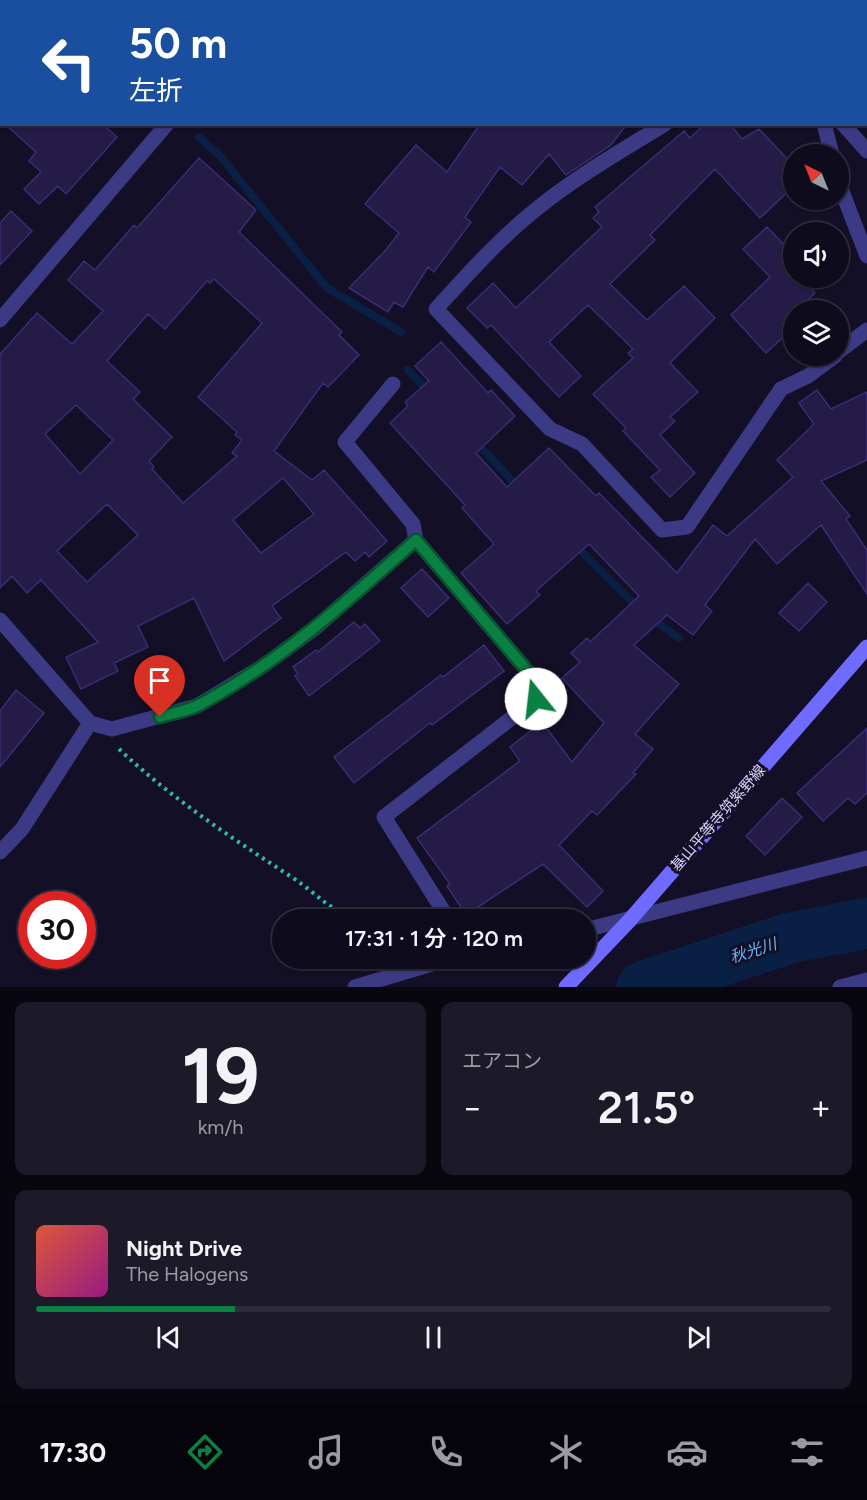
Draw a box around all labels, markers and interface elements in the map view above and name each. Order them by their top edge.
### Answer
text: 50 m [129,18,227,69]
icon: left [30,24,108,102]
text: 左折 [129,74,183,107]
north arrow [783,144,849,210]
map controls [783,144,849,366]
button: sound [783,222,849,288]
button: layers [783,300,849,366]
pin [134,655,185,717]
icon: arrive [143,664,176,697]
position arrow [504,667,568,731]
street label: 基山平等寺筑紫野線 [667,761,769,875]
speed limit sign: 30 [18,891,96,969]
text: 17:31 · 1 分 · 120 m [345,925,523,952]
water label: 秋光川 [727,933,781,967]
text: 19 [181,1029,260,1123]
text: エアコン [462,1049,542,1073]
text: 21.5° [598,1080,695,1134]
text: − [462,1088,483,1127]
text: + [810,1088,831,1127]
text: km/h [198,1115,243,1139]
text: Night Drive [126,1235,242,1262]
text: The Halogens [126,1262,248,1286]
icon: previous [152,1321,185,1354]
icon: pause [417,1321,450,1354]
icon: next [682,1321,715,1354]
icon: directions [184,1431,226,1473]
icon: music [305,1431,347,1473]
icon: phone [425,1431,467,1473]
icon: climate [545,1431,587,1473]
icon: car [666,1431,708,1473]
icon: filters [786,1431,828,1473]
text: 17:30 [39,1436,106,1469]

